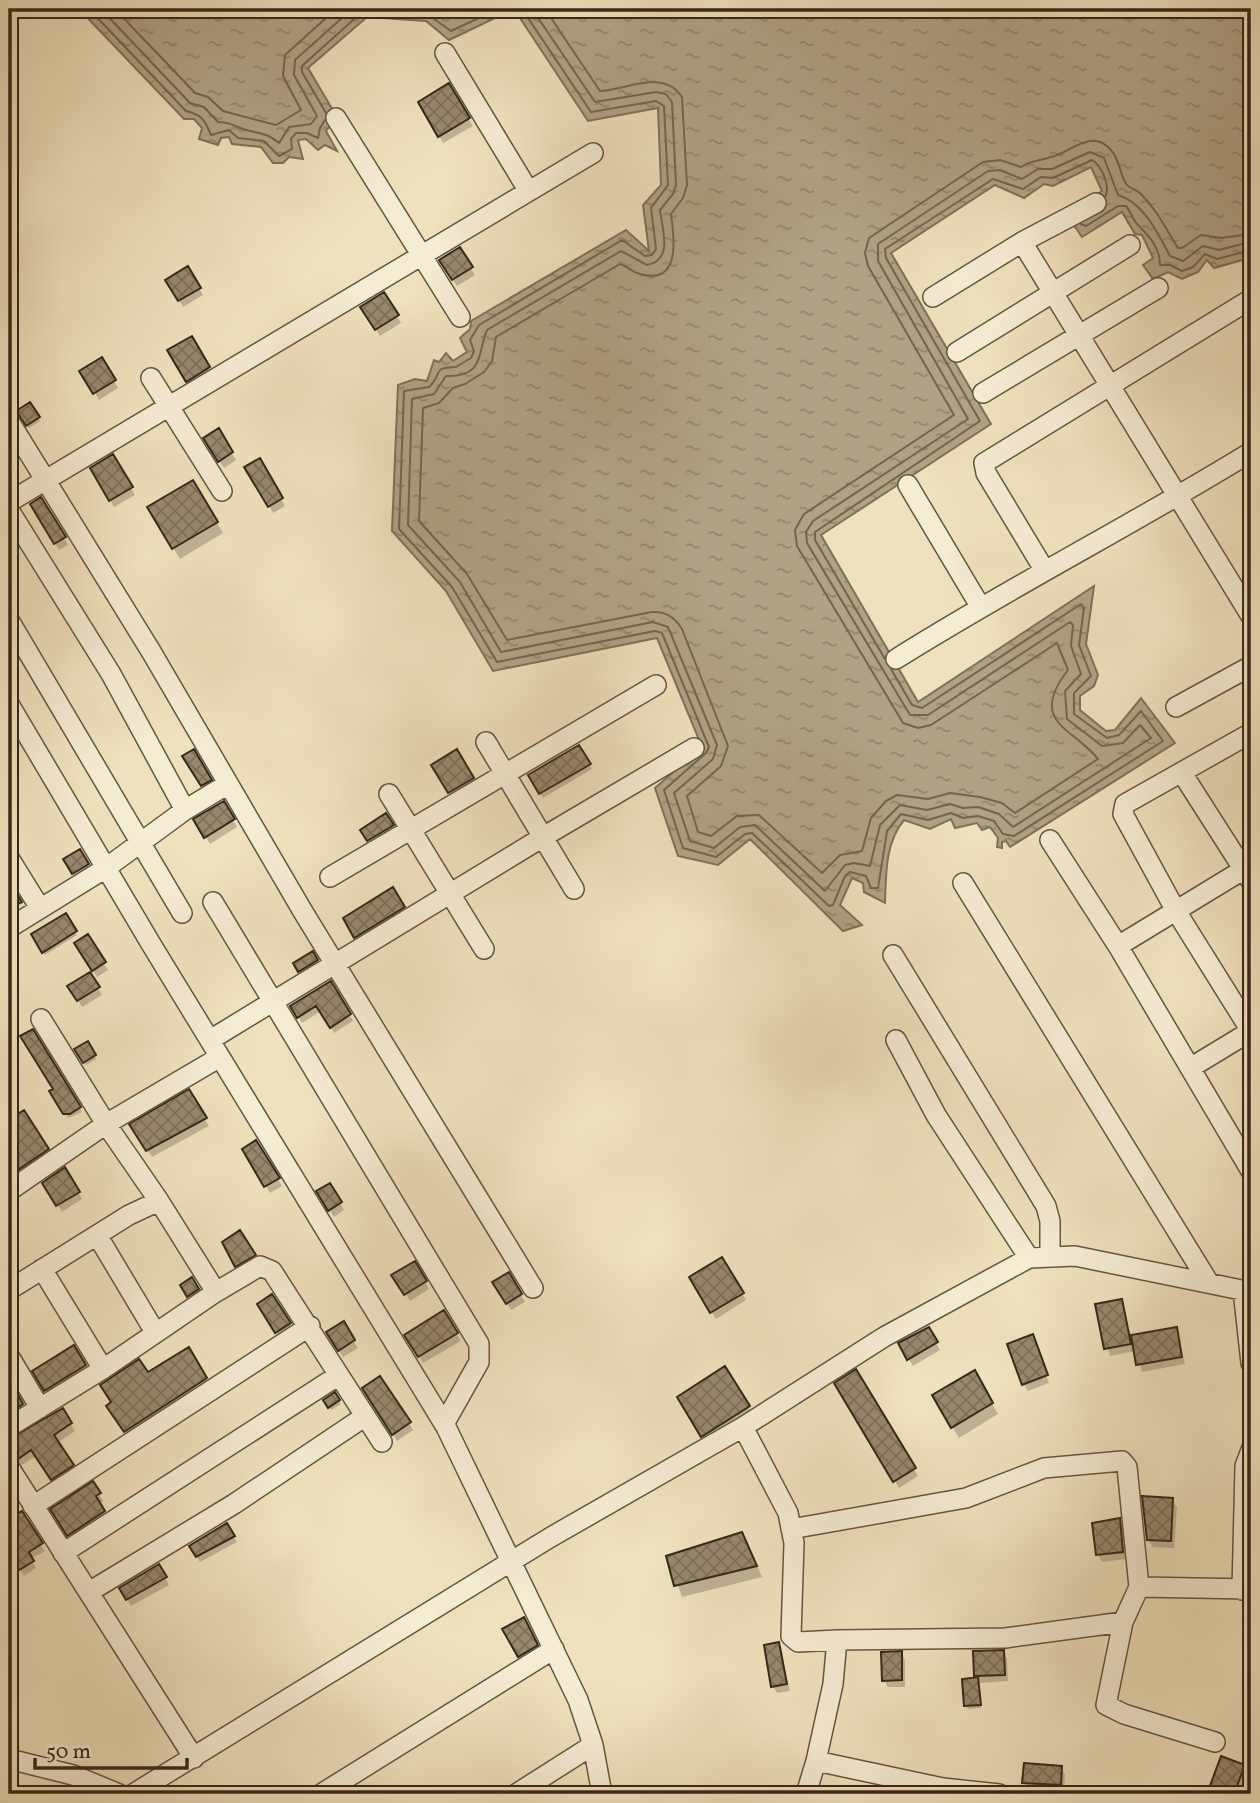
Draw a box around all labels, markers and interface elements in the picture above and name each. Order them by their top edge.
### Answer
scale bar [35,1726,187,1770]
text: 50 m [46,1738,91,1767]

